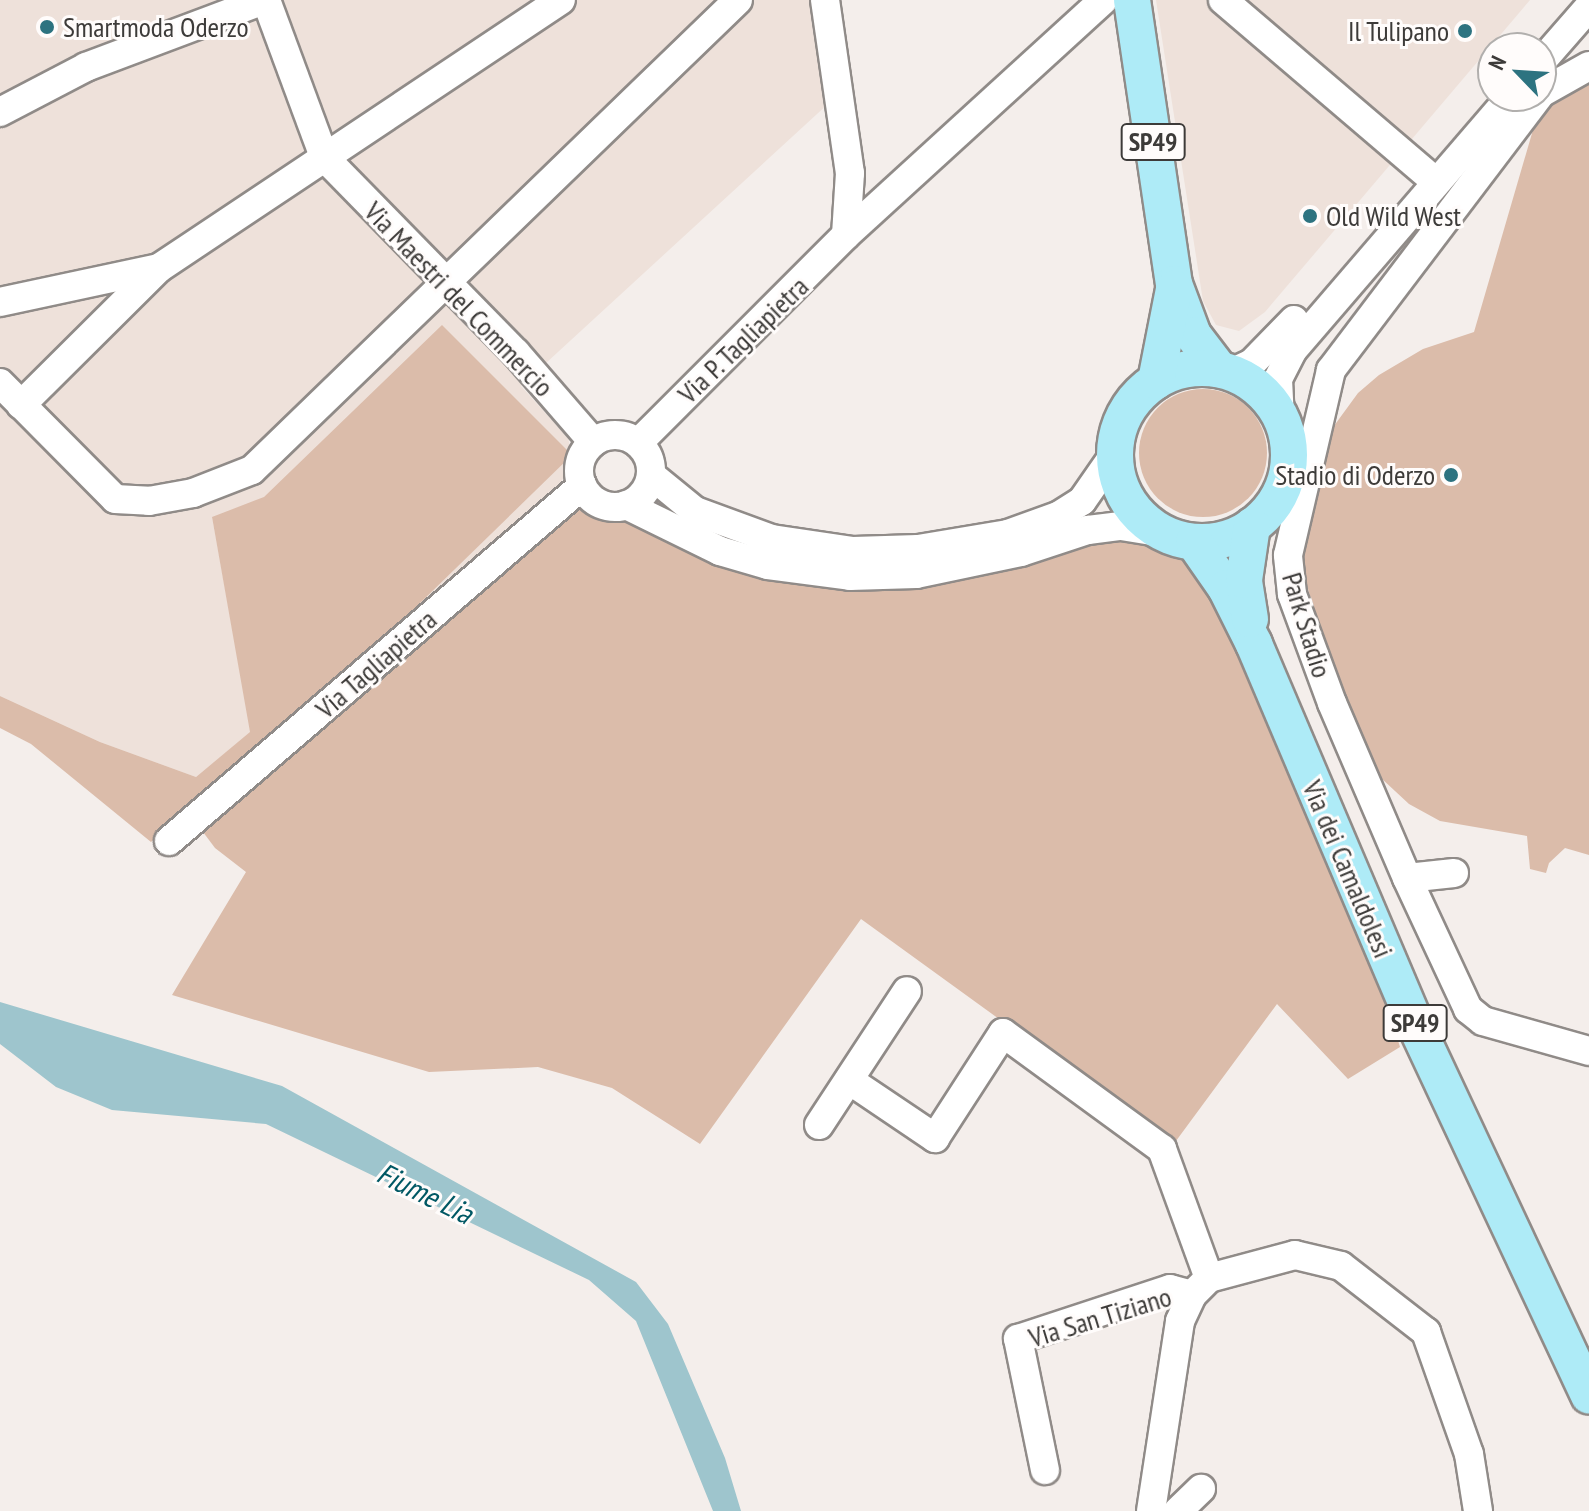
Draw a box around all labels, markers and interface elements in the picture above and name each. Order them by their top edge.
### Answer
place label: Smartmoda Oderzo [63,10,249,44]
place label: Il Tulipano [1347,14,1449,48]
marker: Smartmoda Oderzo [38,18,56,36]
marker: Il Tulipano [1456,22,1474,40]
north arrow [1477,32,1557,112]
text: N [1482,51,1512,74]
road number: SP49 [1119,120,1187,164]
street label: Via Maestri del Commercio [357,195,561,403]
place label: Old Wild West [1326,199,1462,233]
marker: Old Wild West [1301,207,1319,225]
street label: Via P. Tagliapietra [670,269,816,411]
place label: Stadio di Oderzo [1275,458,1435,492]
marker: Stadio di Oderzo [1442,466,1460,484]
street label: Park Stadio [1275,568,1339,682]
street label: Via Tagliapietra [308,602,444,726]
street label: Via dei Camaldolesi [1296,775,1400,963]
road number: SP49 [1381,1001,1449,1045]
water label: Fiume Lia [372,1155,478,1231]
street label: Via San Tiziano [1024,1279,1176,1355]

